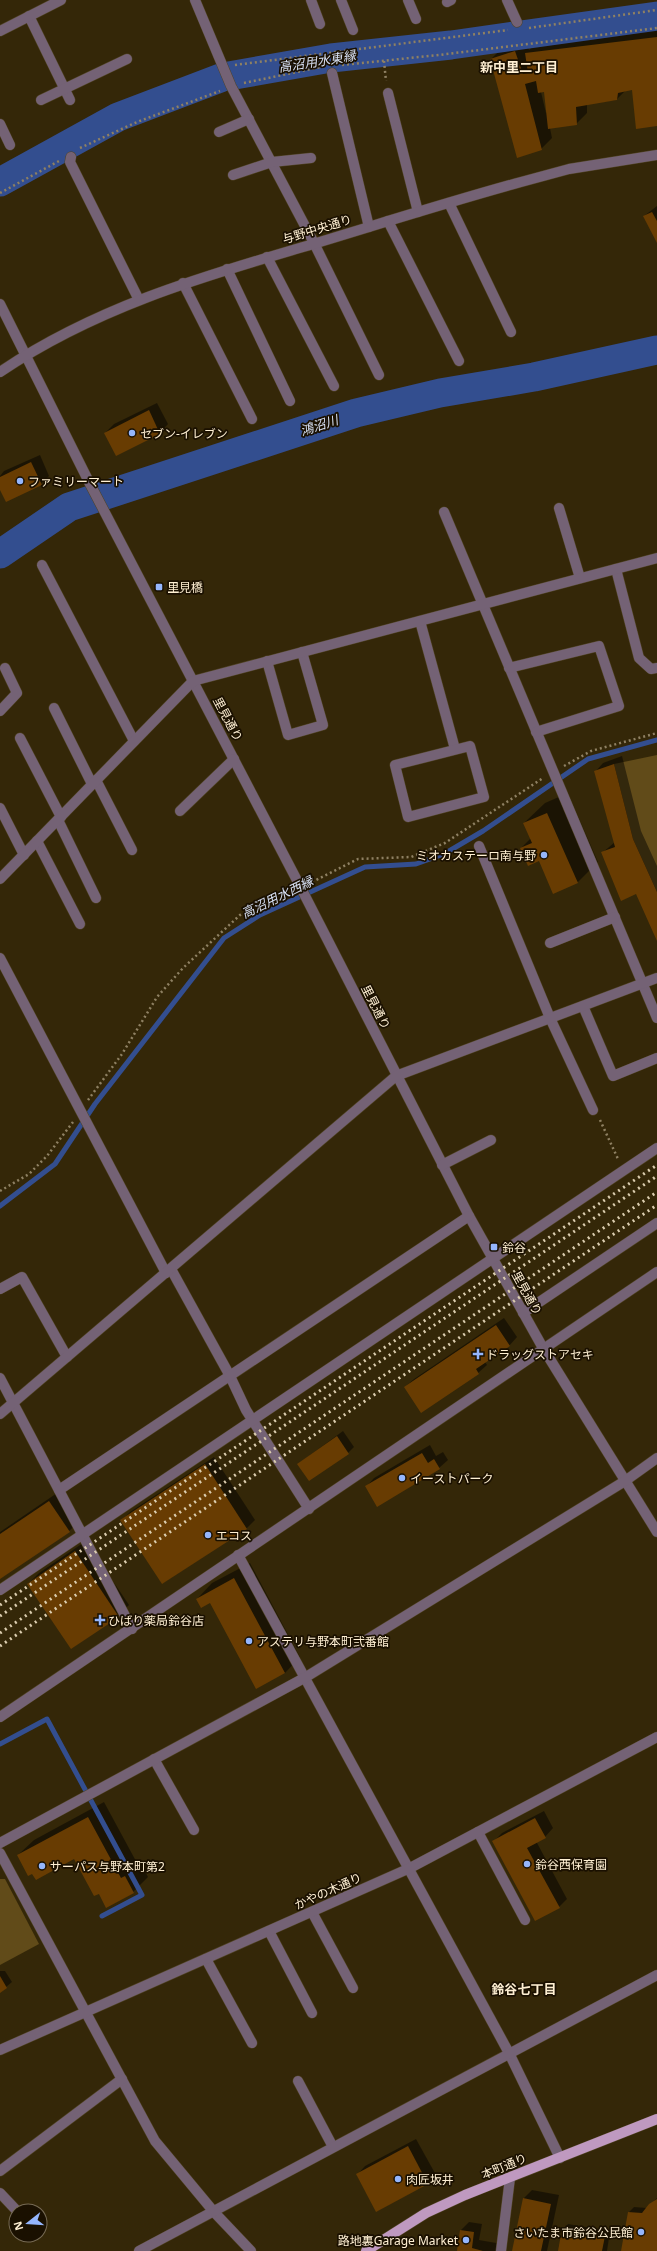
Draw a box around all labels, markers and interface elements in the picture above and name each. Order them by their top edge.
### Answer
water label: 高沼用水東縁 [277,46,359,76]
district label: 新中里二丁目 [480,58,558,76]
street label: 与野中央通り [280,210,354,248]
water label: 鴻沼川 [298,410,342,440]
place label: セブン-イレブン [140,425,228,442]
marker: セブン-イレブン [127,428,137,438]
place label: ファミリーマート [28,473,124,490]
marker: ファミリーマート [15,476,25,486]
place label: 里見橋 [167,579,203,596]
marker: 里見橋 [154,582,164,592]
street label: 里見通り [209,694,247,744]
place label: ミオカステーロ南与野 [416,847,536,864]
marker: ミオカステーロ南与野 [539,850,549,860]
water label: 高沼用水西縁 [238,871,318,922]
street label: 里見通り [358,982,394,1032]
place label: 鈴谷 [502,1239,526,1256]
marker: 鈴谷 [489,1242,499,1252]
street label: 里見通り [508,1268,546,1318]
place label: ドラッグストアセキ [486,1346,594,1363]
marker: ドラッグストアセキ [473,1349,483,1359]
place label: イーストパーク [410,1470,493,1487]
marker: イーストパーク [397,1473,407,1483]
place label: エコス [216,1527,252,1544]
marker: エコス [203,1530,213,1540]
place label: ひばり薬局鈴谷店 [108,1612,204,1629]
marker: ひばり薬局鈴谷店 [95,1615,105,1625]
place label: アステリ与野本町弐番館 [257,1633,389,1650]
marker: アステリ与野本町弐番館 [244,1636,254,1646]
place label: 鈴谷西保育園 [535,1856,607,1873]
place label: サーパス与野本町第2 [50,1858,165,1875]
marker: 鈴谷西保育園 [522,1859,532,1869]
marker: サーパス与野本町第2 [37,1861,47,1871]
street label: かやの木通り [292,1869,364,1913]
district label: 鈴谷七丁目 [491,1980,557,1998]
street label: 本町通り [479,2149,529,2183]
place label: 肉匠坂井 [406,2171,454,2188]
marker: 肉匠坂井 [393,2174,403,2184]
north arrow [8,2203,48,2243]
text: N [9,2220,26,2233]
place label: さいたま市鈴谷公民館 [513,2224,633,2241]
marker: さいたま市鈴谷公民館 [636,2227,646,2237]
place label: 路地裏Garage Market [338,2232,459,2249]
marker: 路地裏Garage Market [461,2235,471,2245]

